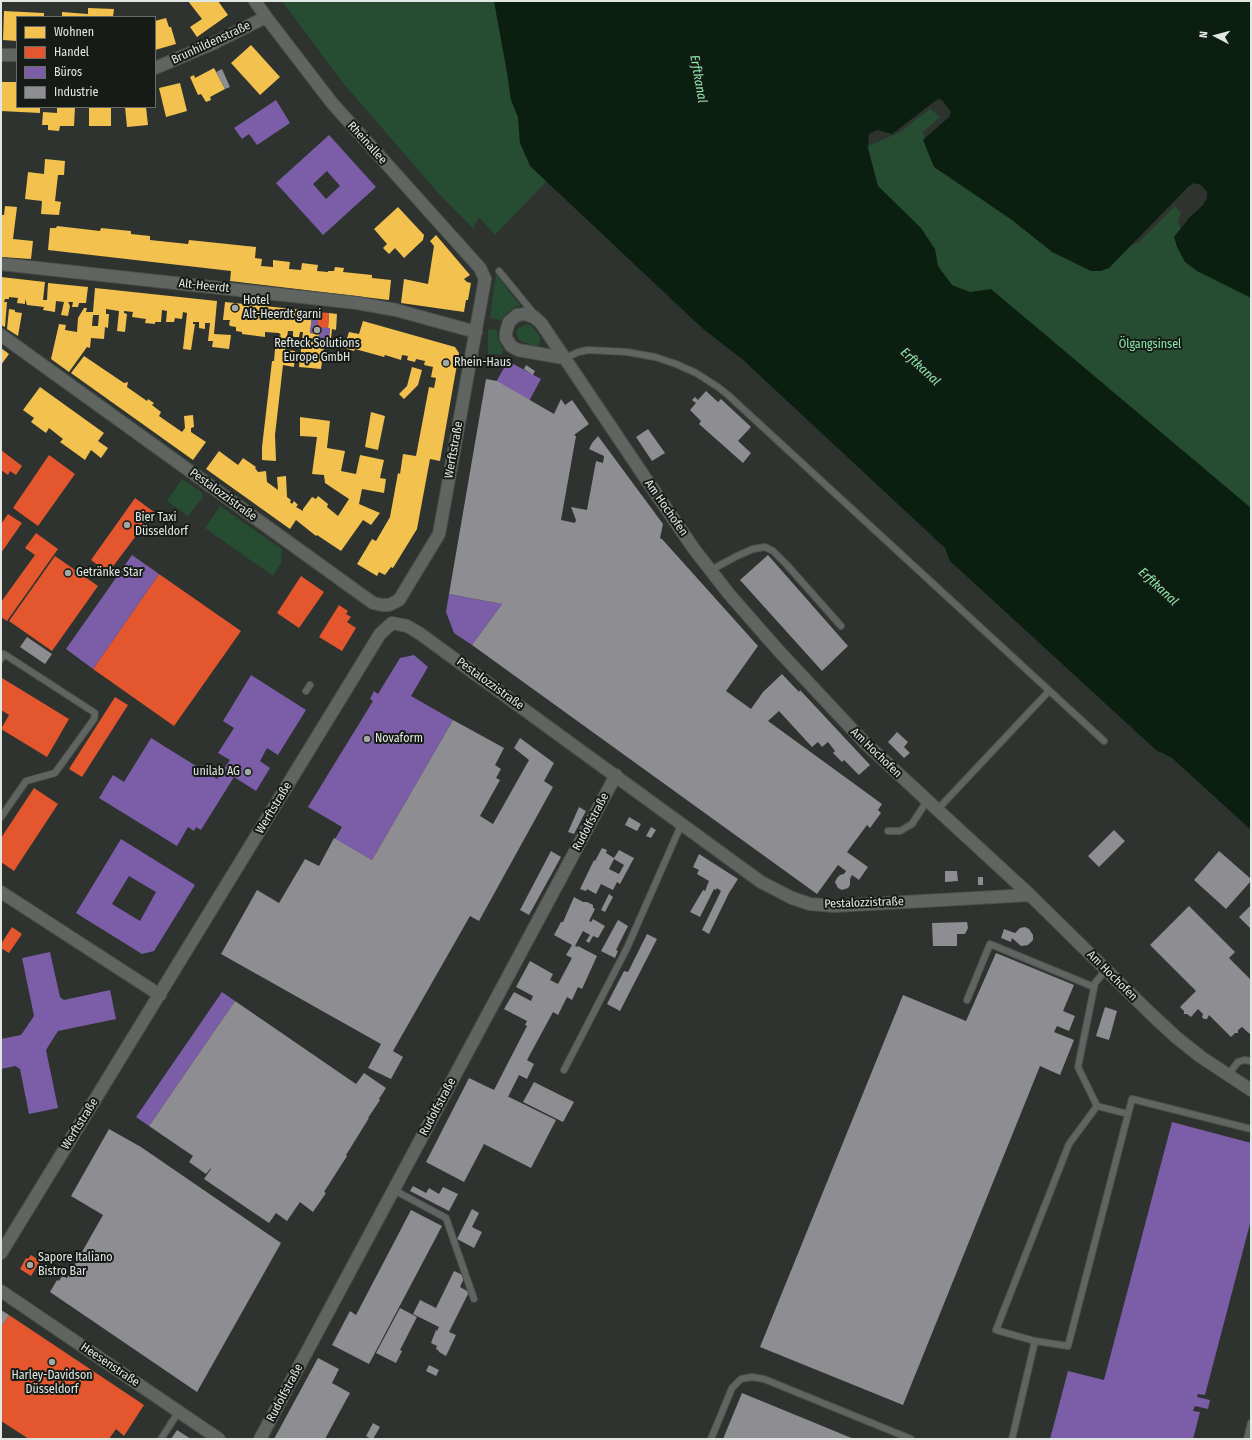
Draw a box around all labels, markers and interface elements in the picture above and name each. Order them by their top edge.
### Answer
legend [16,16,156,108]
north arrow [1196,16,1236,56]
street label: Brunhildenstraße [169,18,253,68]
text: Wohnen [54,25,94,39]
text: N [1197,31,1210,39]
text: Handel [54,45,89,59]
water label: Erftkanal [686,54,710,104]
text: Büros [54,65,82,79]
text: Industrie [54,85,98,99]
street label: Rheinallee [344,119,390,167]
street label: Alt-Heerdt [178,276,230,296]
place label: Hotel Alt-Heerdt garni [243,294,321,322]
marker: Hotel Alt-Heerdt garni [230,303,240,313]
marker: Refteck Solutions Europe GmbH [312,325,322,335]
place label: Refteck Solutions Europe GmbH [274,337,360,365]
park label: Ölgangsinsel [1119,338,1181,352]
water label: Erftkanal [897,345,943,389]
place label: Rhein-Haus [454,356,511,370]
marker: Rhein-Haus [441,358,451,368]
street label: Werftstraße [442,420,466,480]
street label: Pestalozzistraße [187,466,259,524]
street label: Am Hochofen [641,477,691,539]
place label: Bier Taxi Düsseldorf [135,511,188,539]
marker: Bier Taxi Düsseldorf [122,520,132,530]
water label: Erftkanal [1135,565,1181,609]
place label: Getränke Star [76,566,143,580]
marker: Getränke Star [63,568,73,578]
street label: Pestalozzistraße [454,655,526,713]
street label: Am Hochofen [847,725,905,781]
place label: Novaform [375,732,423,746]
marker: Novaform [362,734,372,744]
place label: unilab AG [193,765,240,779]
marker: unilab AG [243,767,253,777]
street label: Werftstraße [253,780,295,836]
street label: Rudolfstraße [570,791,612,853]
street label: Pestalozzistraße [824,894,904,912]
street label: Am Hochofen [1084,948,1140,1004]
street label: Rudolfstraße [417,1076,459,1138]
street label: Werftstraße [59,1096,101,1152]
place label: Sapore Italiano Bistro Bar [38,1251,113,1279]
marker: Sapore Italiano Bistro Bar [25,1260,35,1270]
street label: Heesenstraße [78,1340,142,1390]
marker: Harley-Davidson Düsseldorf [47,1357,57,1367]
street label: Rudolfstraße [264,1362,306,1424]
place label: Harley-Davidson Düsseldorf [11,1369,93,1397]

